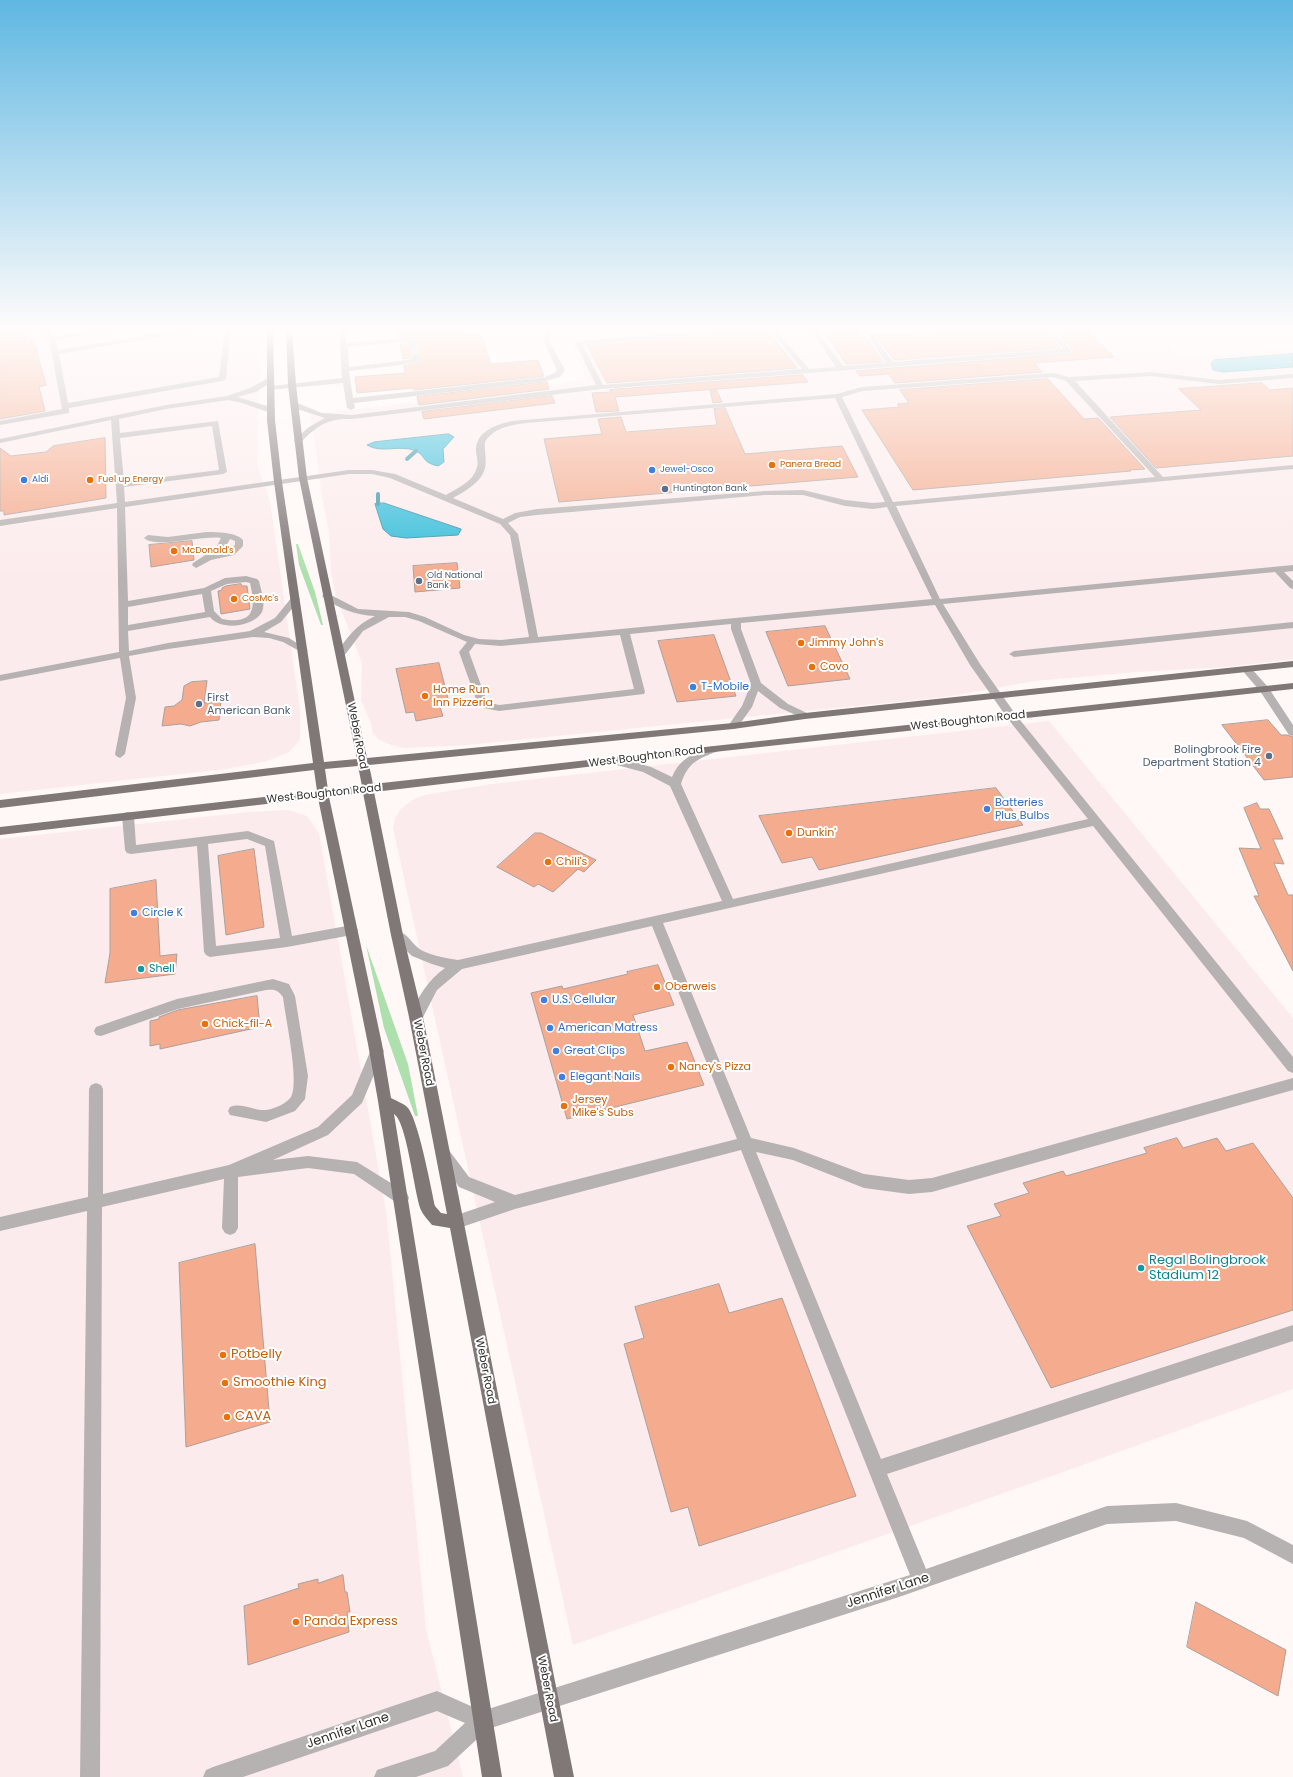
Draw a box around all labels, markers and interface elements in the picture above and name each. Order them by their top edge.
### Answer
marker: Panera Bread [767,460,777,470]
place label: Panera Bread [780,460,841,470]
marker: Jewel-Osco [647,465,657,475]
place label: Jewel-Osco [660,465,713,475]
marker: Aldi [19,475,29,485]
place label: Aldi [32,475,49,485]
marker: Fuel up Energy [85,475,95,485]
place label: Fuel up Energy [98,475,163,485]
marker: Huntington Bank [660,484,670,494]
place label: Huntington Bank [673,484,747,494]
marker: McDonald's [169,546,179,556]
place label: McDonald's [182,546,234,556]
place label: Old National Bank [427,571,482,592]
marker: Old National Bank [414,576,424,586]
marker: CosMc's [229,594,239,604]
place label: CosMc's [242,594,279,604]
place label: Jimmy John's [809,636,884,650]
marker: Jimmy John's [796,638,806,648]
place label: Covo [820,660,849,674]
marker: Covo [807,662,817,672]
place label: T-Mobile [701,680,749,694]
marker: T-Mobile [688,682,698,692]
place label: Home Run Inn Pizzeria [433,683,493,709]
place label: First American Bank [207,691,290,717]
marker: Home Run Inn Pizzeria [420,691,430,701]
marker: First American Bank [194,699,204,709]
street label: Weber Road [344,702,370,770]
street label: West Boughton Road [910,708,1026,734]
street label: West Boughton Road [588,743,704,771]
place label: Bolingbrook Fire Department Station 4 [1143,743,1261,769]
marker: Bolingbrook Fire Department Station 4 [1264,751,1274,761]
street label: West Boughton Road [266,781,382,807]
place label: Batteries Plus Bulbs [995,796,1049,822]
marker: Batteries Plus Bulbs [982,804,992,814]
place label: Dunkin' [797,826,836,840]
marker: Dunkin' [784,828,794,838]
place label: Chili's [556,855,587,869]
marker: Chili's [543,857,553,867]
place label: Circle K [142,906,183,920]
marker: Circle K [129,908,139,918]
place label: Shell [149,962,175,976]
marker: Shell [136,964,146,974]
place label: Oberweis [665,980,716,994]
marker: Oberweis [652,982,662,992]
place label: U.S. Cellular [552,993,615,1007]
marker: U.S. Cellular [539,995,549,1005]
place label: Chick-fil-A [213,1017,272,1031]
marker: Chick-fil-A [200,1019,210,1029]
street label: Weber Road [410,1019,436,1087]
place label: American Matress [558,1021,658,1035]
marker: American Matress [545,1023,555,1033]
place label: Great Clips [564,1044,625,1058]
marker: Great Clips [551,1046,561,1056]
place label: Nancy's Pizza [679,1060,751,1074]
marker: Nancy's Pizza [666,1062,676,1072]
place label: Elegant Nails [570,1070,640,1084]
marker: Elegant Nails [557,1072,567,1082]
place label: Jersey Mike's Subs [572,1093,634,1119]
marker: Jersey Mike's Subs [559,1101,569,1111]
place label: Regal Bolingbrook Stadium 12 [1149,1253,1266,1284]
marker: Regal Bolingbrook Stadium 12 [1136,1263,1146,1273]
street label: Weber Road [472,1337,498,1405]
place label: Potbelly [231,1347,282,1363]
marker: Potbelly [218,1350,228,1360]
place label: Smoothie King [233,1375,327,1391]
marker: Smoothie King [220,1378,230,1388]
place label: CAVA [235,1409,271,1425]
marker: CAVA [222,1412,232,1422]
street label: Jennifer Lane [845,1570,931,1612]
place label: Panda Express [304,1614,398,1630]
marker: Panda Express [291,1617,301,1627]
street label: Weber Road [534,1655,560,1723]
street label: Jennifer Lane [305,1710,391,1752]

